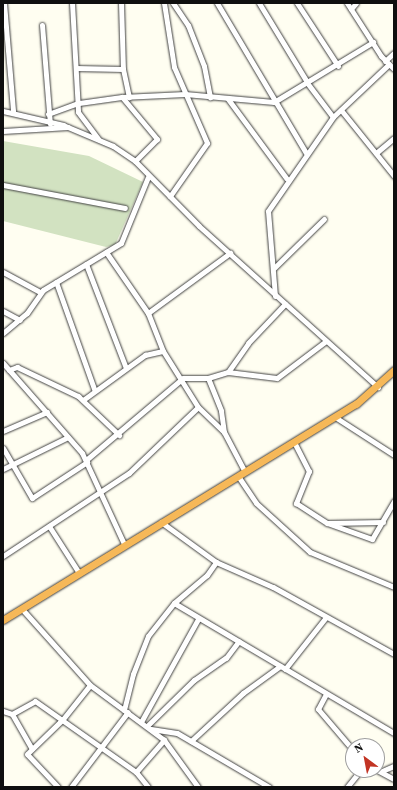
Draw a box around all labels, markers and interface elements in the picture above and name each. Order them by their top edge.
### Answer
north arrow [345,738,385,778]
text: N [352,740,366,757]

